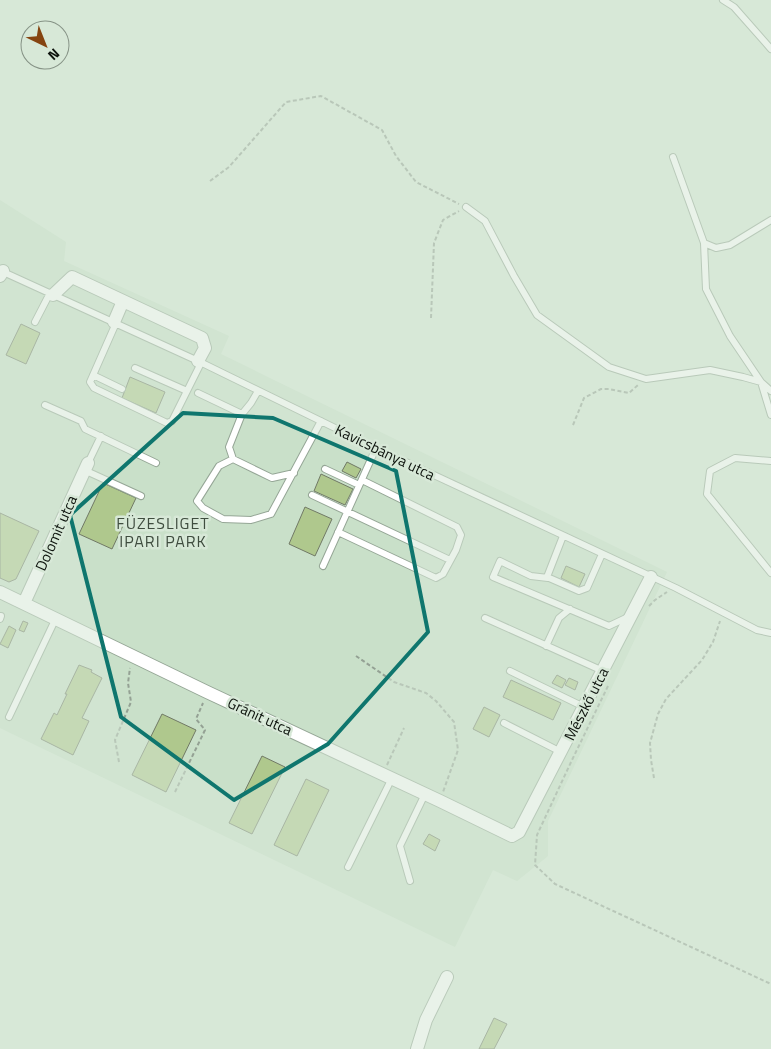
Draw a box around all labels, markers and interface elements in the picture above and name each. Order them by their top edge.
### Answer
north arrow [20,20,70,70]
text: N [43,44,65,66]
street label: Kavicsbánya utca [331,418,439,486]
street label: Dolomit utca [29,491,83,575]
district label: FÜZESLIGET IPARI PARK [116,511,210,553]
street label: Mészkő utca [558,663,614,745]
street label: Gránit utca [224,691,297,741]

